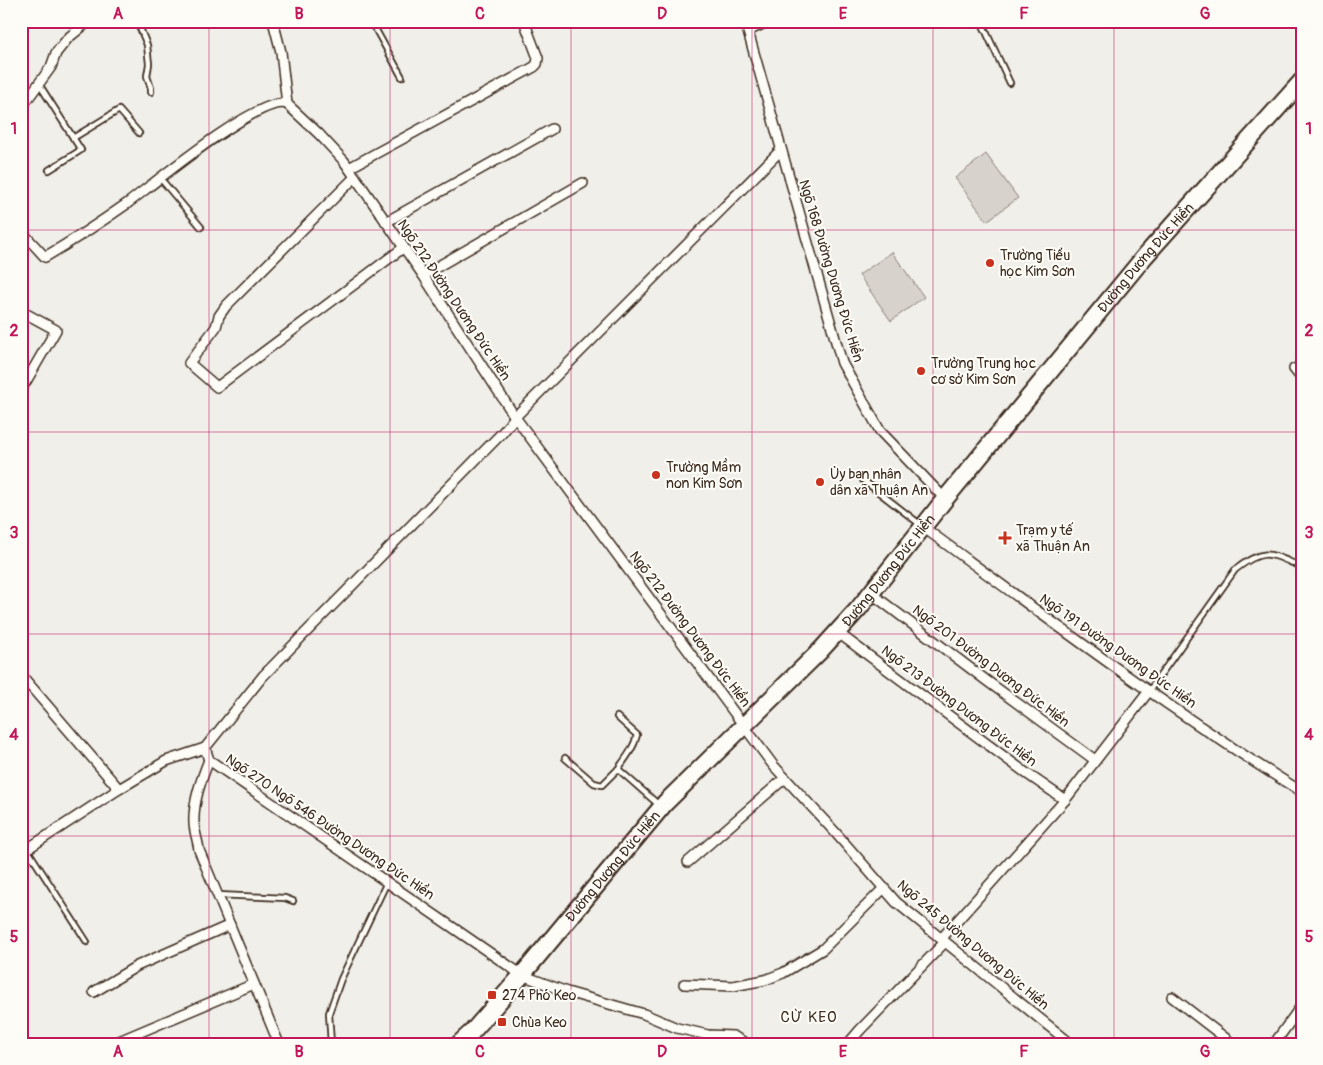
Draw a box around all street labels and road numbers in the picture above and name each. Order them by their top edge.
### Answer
street label: Ngõ 168 Đường Dương Đức Hiền [795,177,868,364]
street label: Đường Dương Đức Hiền [1094,199,1197,316]
street label: Ngõ 212 Đường Dương Đức Hiền [394,216,515,384]
street label: Đường Dương Đức Hiền [838,511,938,630]
street label: Ngõ 212 Đường Dương Đức Hiền [626,547,755,710]
street label: Ngõ 191 Đường Dương Đức Hiền [1036,589,1200,712]
street label: Ngõ 201 Đường Dương Đức Hiền [909,601,1074,731]
street label: Ngõ 213 Đường Dương Đức Hiền [878,641,1041,770]
street label: Ngõ 270 Ngõ 546 Đường Dương Đức Hiền [222,750,438,904]
street label: Đường Dương Đức Hiền [561,807,664,925]
street label: Ngõ 245 Đường Dương Đức Hiền [894,876,1053,1014]

